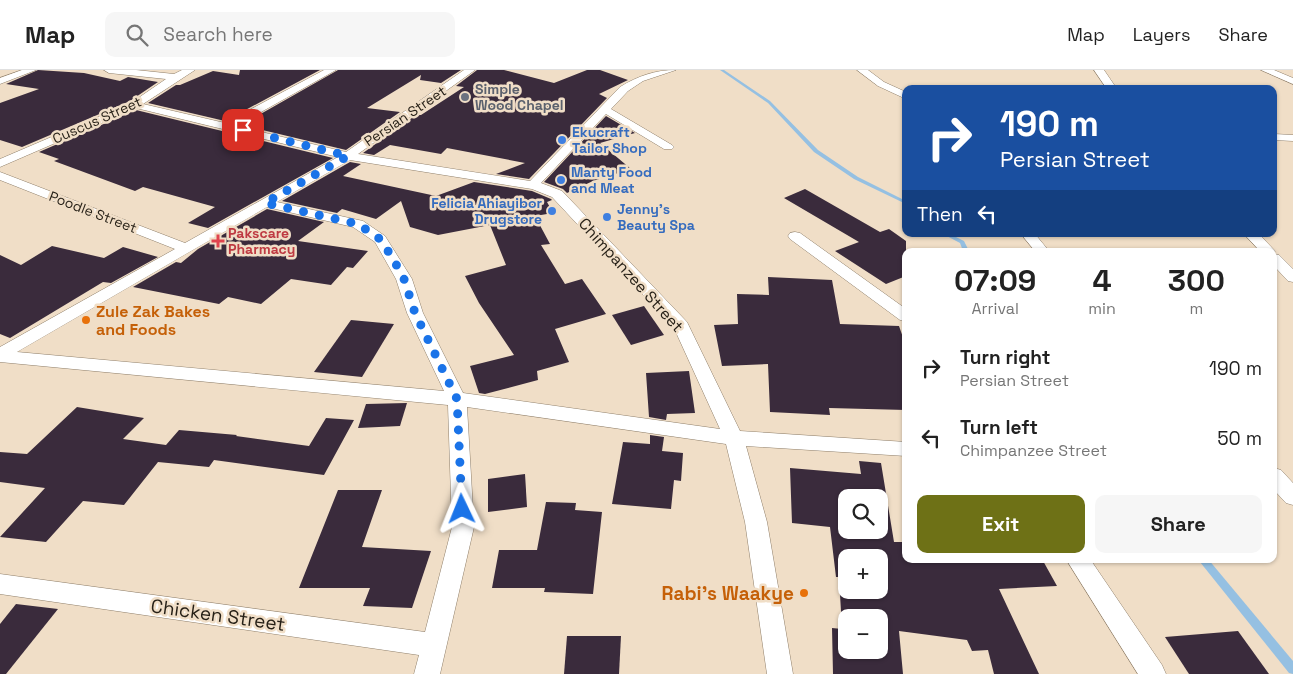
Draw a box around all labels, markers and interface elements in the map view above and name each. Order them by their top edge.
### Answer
search box [105,12,455,57]
text: Map [25,19,75,50]
icon: search [123,21,151,49]
text: Search here [163,22,273,47]
text: Map [1067,23,1105,46]
text: Layers [1133,23,1190,46]
text: Share [1218,23,1268,46]
place label: Simple Wood Chapel [475,80,564,114]
street label: Persian Street [360,82,450,150]
marker: Simple Wood Chapel [459,91,471,103]
street label: Cuscus Street [50,92,144,148]
text: 190 m [1000,102,1099,146]
icon: right [917,105,982,170]
pin [222,109,264,151]
icon: arrive [229,116,257,144]
place label: Ekucraft Tailor Shop [572,123,647,157]
marker: Ekucraft Tailor Shop [556,134,568,146]
text: Persian Street [1000,145,1150,173]
place label: Manty Food and Meat [571,163,652,197]
marker: Manty Food and Meat [555,174,567,186]
street label: Poodle Street [47,187,139,237]
place label: Felicia Ahiayibor Drugstore [431,194,542,228]
place label: Jenny's Beauty Spa [617,200,695,234]
icon: left [973,200,1001,228]
text: Then [917,202,963,227]
marker: Felicia Ahiayibor Drugstore [546,205,558,217]
marker: Jenny's Beauty Spa [601,211,613,223]
street label: Chimpanzee Street [574,213,688,337]
place label: Pakscare Pharmacy [228,224,295,258]
marker: Pakscare Pharmacy [212,235,224,247]
text: 07:09 [954,261,1036,300]
text: 4 [1093,261,1112,300]
text: 300 [1168,261,1225,300]
text: Arrival [971,298,1019,319]
text: min [1088,298,1116,319]
text: m [1190,298,1203,319]
place label: Zule Zak Bakes and Foods [96,301,210,340]
marker: Zule Zak Bakes and Foods [80,314,92,326]
text: Turn right [960,345,1050,370]
icon: right [917,354,945,382]
text: 190 m [1209,356,1262,381]
text: Persian Street [960,370,1069,391]
text: Turn left [960,415,1038,440]
icon: left [917,424,945,452]
text: 50 m [1217,426,1262,451]
text: Chimpanzee Street [960,440,1107,461]
position arrow [435,482,487,534]
map controls [838,489,888,659]
button: search [838,489,888,539]
button: Exit [917,495,1085,553]
button: Share [1095,495,1262,553]
button: + [838,549,888,599]
place label: Rabi's Waakye [661,581,794,606]
marker: Rabi's Waakye [798,587,810,599]
street label: Chicken Street [149,593,287,637]
button: − [838,609,888,659]

